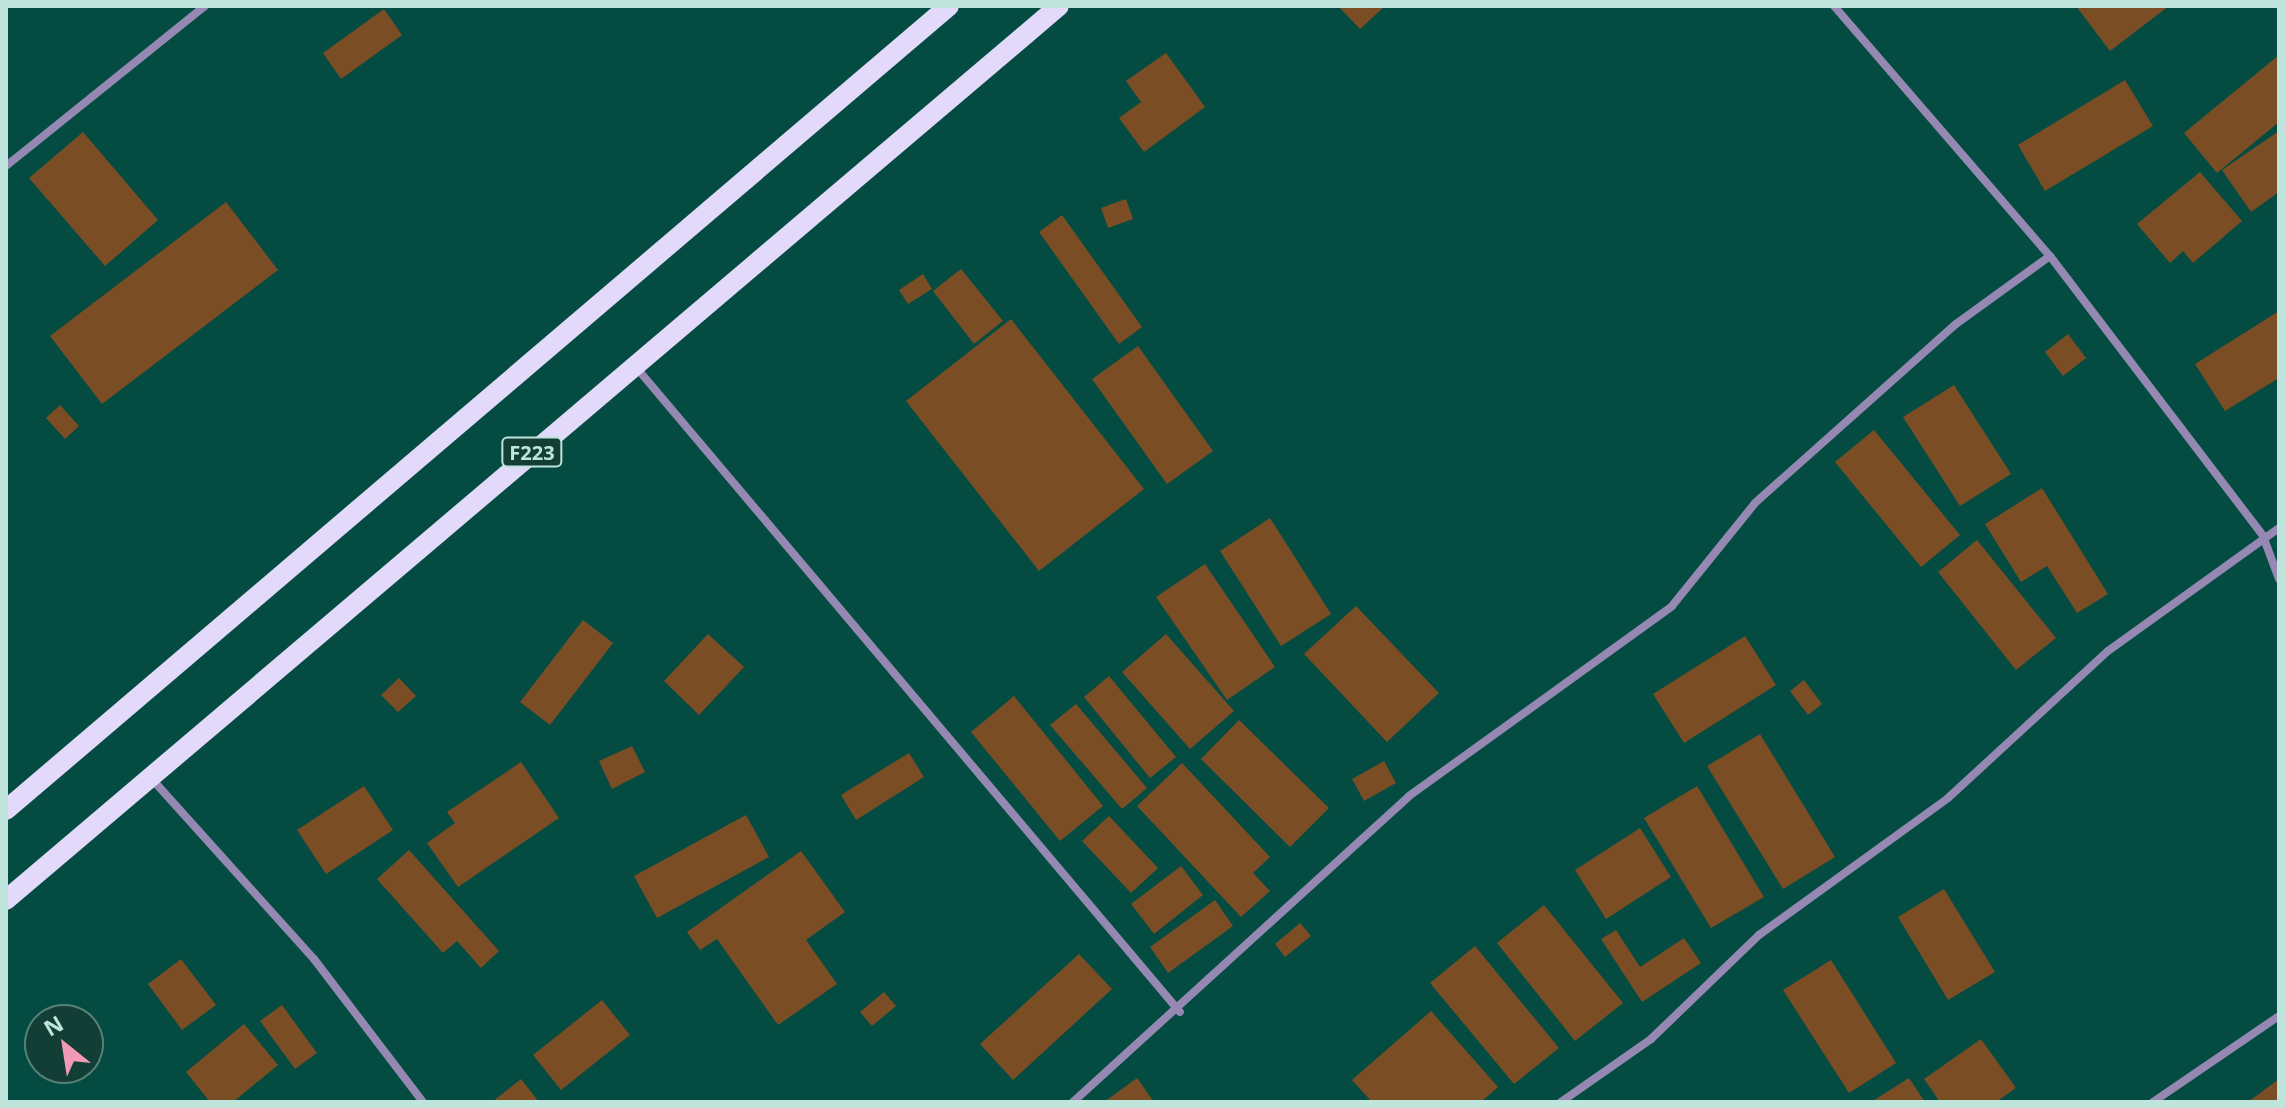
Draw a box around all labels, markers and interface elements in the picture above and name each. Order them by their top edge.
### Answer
road number: F223 [500,436,564,468]
north arrow [24,1004,104,1084]
text: N [38,1007,68,1042]

